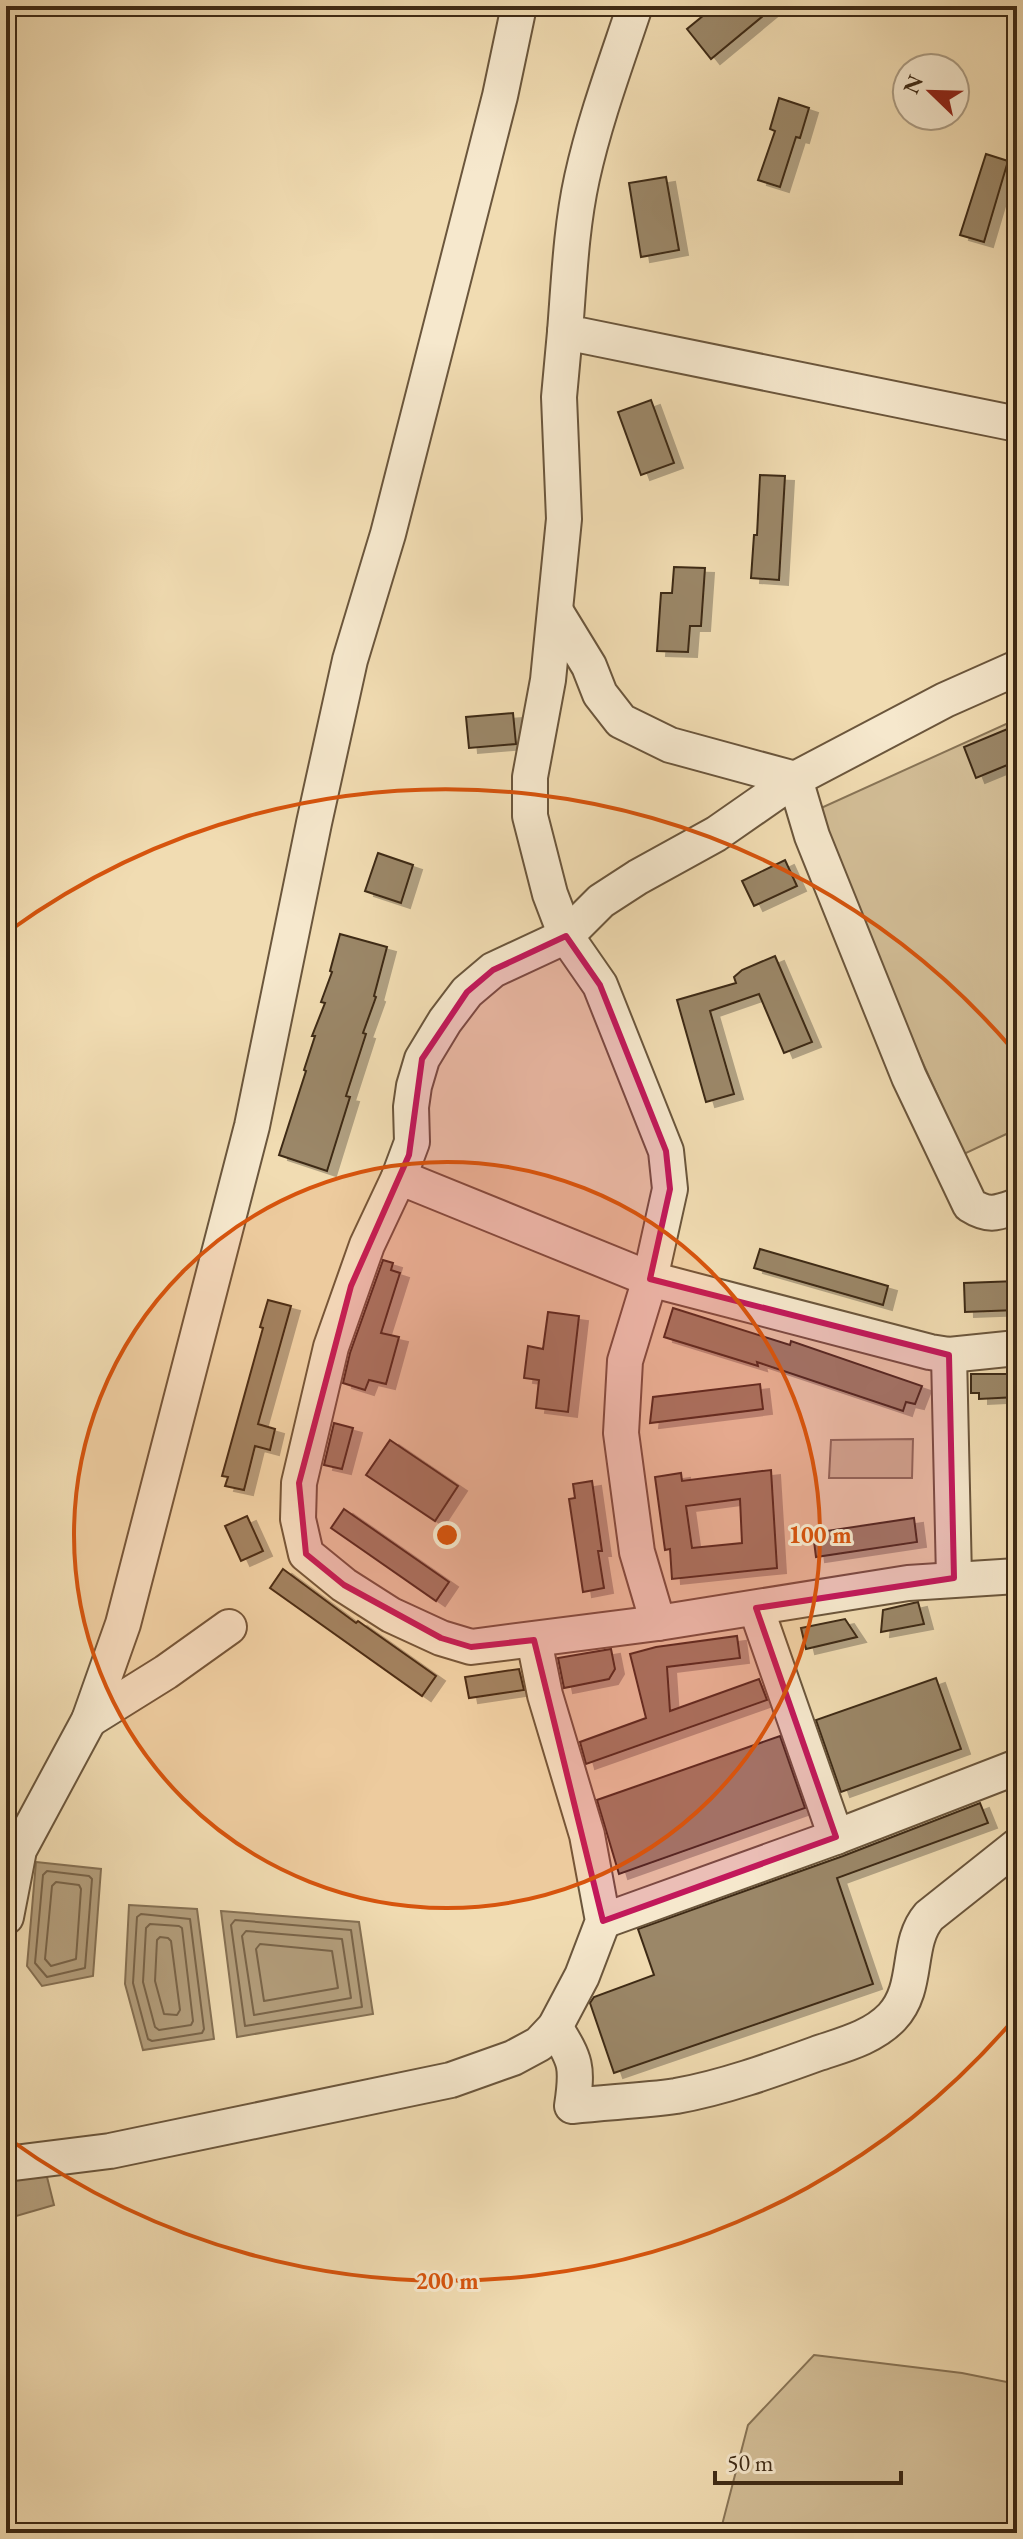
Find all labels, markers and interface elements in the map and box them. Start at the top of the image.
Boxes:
north arrow [891,52,971,132]
text: N [896,70,930,98]
text: 100 m [788,1519,852,1550]
centre of rings [433,1521,461,1549]
text: 200 m [415,2265,479,2296]
scale bar [715,2435,901,2485]
text: 50 m [727,2447,774,2478]

